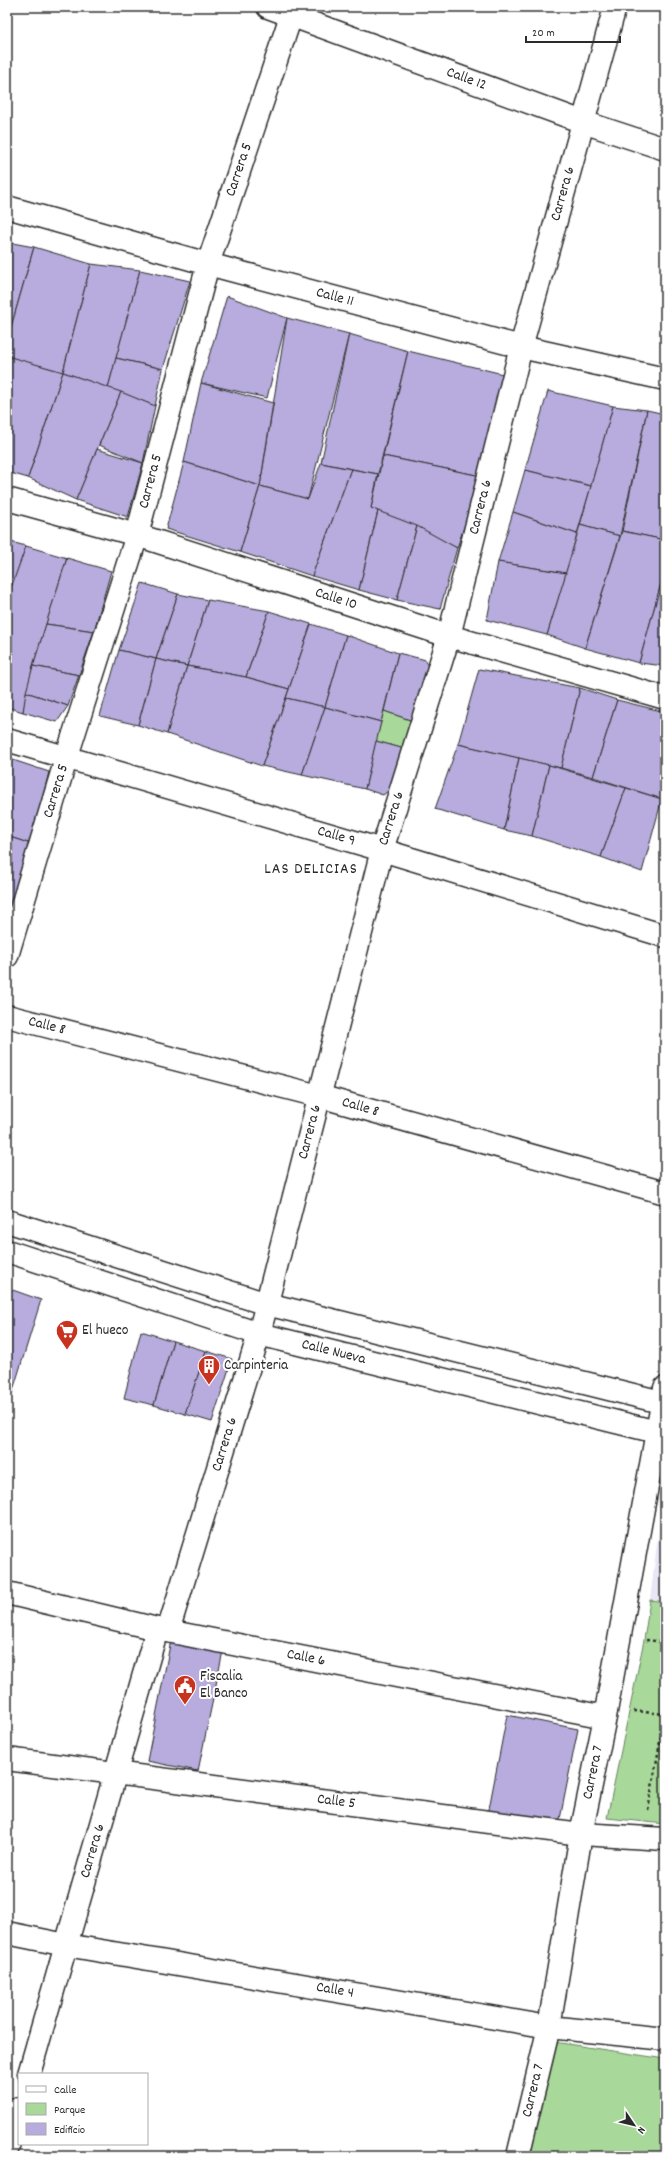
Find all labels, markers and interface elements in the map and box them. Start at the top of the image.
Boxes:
scale bar [526,18,620,44]
text: 20 m [532,25,555,42]
street label: Calle 12 [443,62,489,97]
street label: Carrera 5 [220,140,259,200]
street label: Carrera 6 [545,164,581,224]
street label: Calle 11 [313,282,356,313]
street label: Carrera 5 [133,452,169,511]
street label: Carrera 6 [464,478,498,537]
street label: Calle 10 [312,582,360,617]
street label: Carrera 5 [38,762,75,821]
street label: Carrera 6 [373,789,411,848]
street label: Calle 9 [315,821,358,853]
district label: LAS DELICIAS [264,858,358,881]
street label: Calle 8 [26,1011,68,1042]
street label: Calle 8 [339,1092,381,1123]
street label: Carrera 6 [293,1102,328,1162]
supermarket icon: El hueco [54,1318,80,1351]
place label: El hueco [82,1320,129,1342]
street label: Calle Nueva [299,1334,369,1371]
building icon: Carpinteria [196,1353,222,1386]
place label: Carpinteria [224,1355,289,1377]
street label: Carrera 6 [206,1415,244,1474]
street label: Calle 6 [285,1644,327,1673]
place label: Fiscalia El Banco [200,1666,248,1705]
public building icon: Fiscalia El Banco [172,1673,198,1706]
street label: Carrera 7 [577,1744,610,1801]
street label: Calle 5 [316,1789,357,1815]
street label: Carrera 6 [75,1821,111,1881]
street label: Calle 4 [314,1977,355,2005]
street label: Carrera 7 [517,2062,551,2120]
legend [18,2073,148,2145]
text: Calle [54,2082,77,2099]
text: Parque [54,2102,85,2119]
north arrow [614,2105,654,2145]
text: Edificio [54,2122,85,2139]
text: N [632,2123,649,2137]

